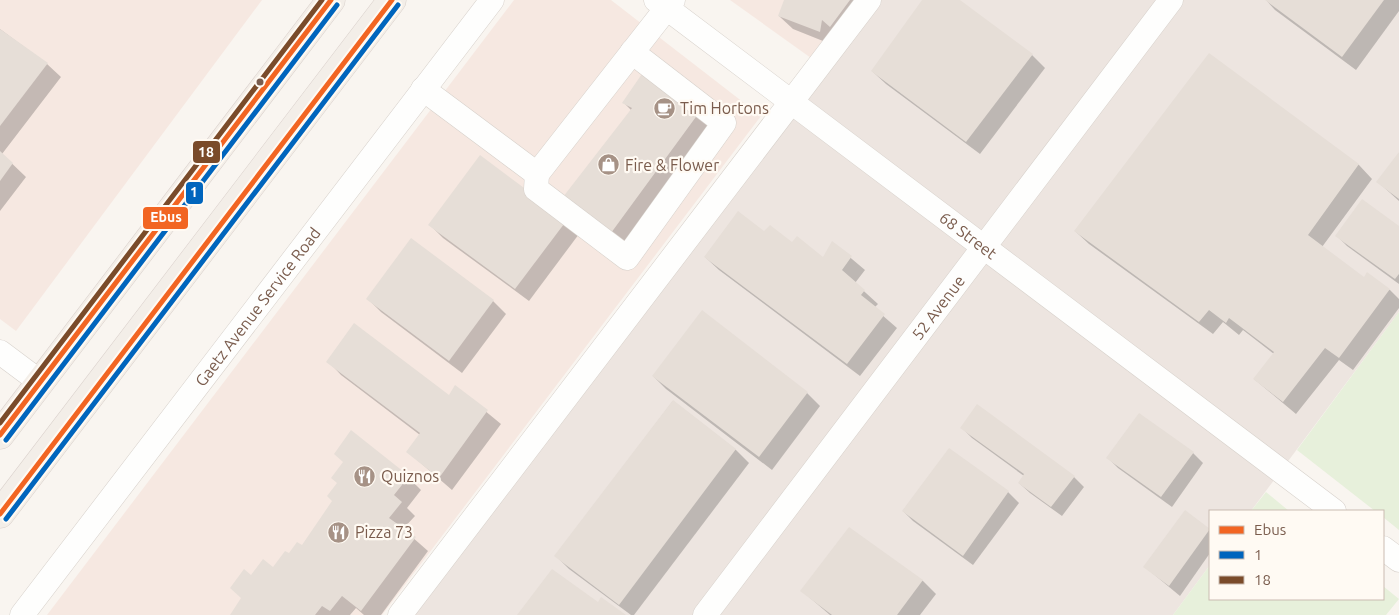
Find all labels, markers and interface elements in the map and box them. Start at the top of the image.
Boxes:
unlabelled marker [255,77,265,87]
cafe icon: Tim Hortons [652,96,676,120]
place label: Tim Hortons [680,99,769,117]
line badge: 18 [192,140,221,164]
text: 18 [198,144,214,160]
shop icon: Fire & Flower [597,153,621,177]
place label: Fire & Flower [625,156,719,174]
line badge: 1 [185,181,204,205]
text: 1 [190,184,198,200]
line badge: Ebus [142,206,189,230]
street label: 68 Street [936,208,1001,263]
text: Ebus [150,209,182,225]
street label: Gaetz Avenue Service Road [191,224,324,390]
street label: 52 Avenue [908,272,968,343]
restaurant icon: Quiznos [353,464,377,488]
place label: Quiznos [381,467,439,485]
legend [1209,510,1384,600]
restaurant icon: Pizza 73 [327,520,351,544]
text: Ebus [1254,521,1286,538]
place label: Pizza 73 [355,523,413,541]
text: 1 [1254,546,1262,563]
text: 18 [1254,571,1271,588]

